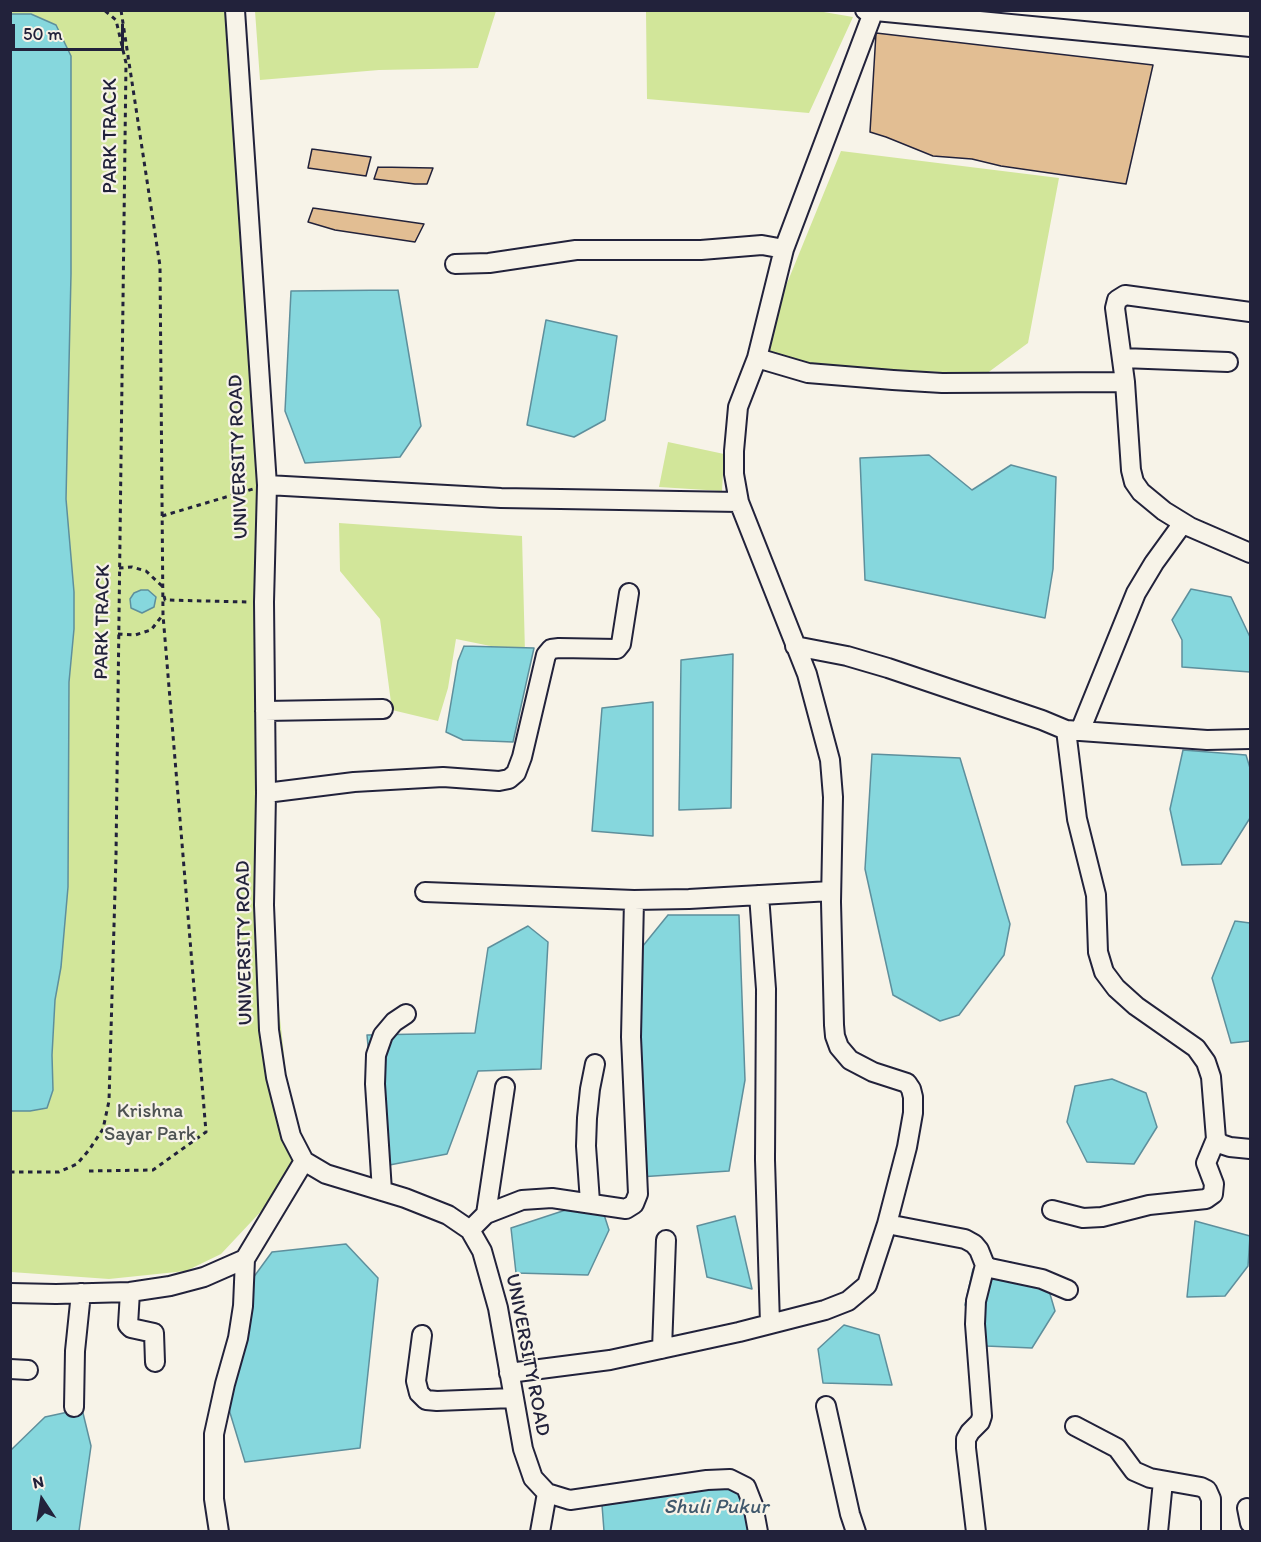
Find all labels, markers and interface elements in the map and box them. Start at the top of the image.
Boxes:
scale bar [15,12,128,50]
text: 50 m [23,23,63,45]
street label: PARK TRACK [99,78,123,194]
street label: UNIVERSITY ROAD [224,374,254,540]
street label: PARK TRACK [90,564,116,680]
street label: UNIVERSITY ROAD [232,860,258,1026]
park label: Krishna Sayar Park [104,1100,196,1147]
street label: UNIVERSITY ROAD [499,1272,555,1438]
north arrow [12,1470,72,1530]
text: N [31,1471,45,1492]
water label: Shuli Pukur [664,1495,768,1521]

